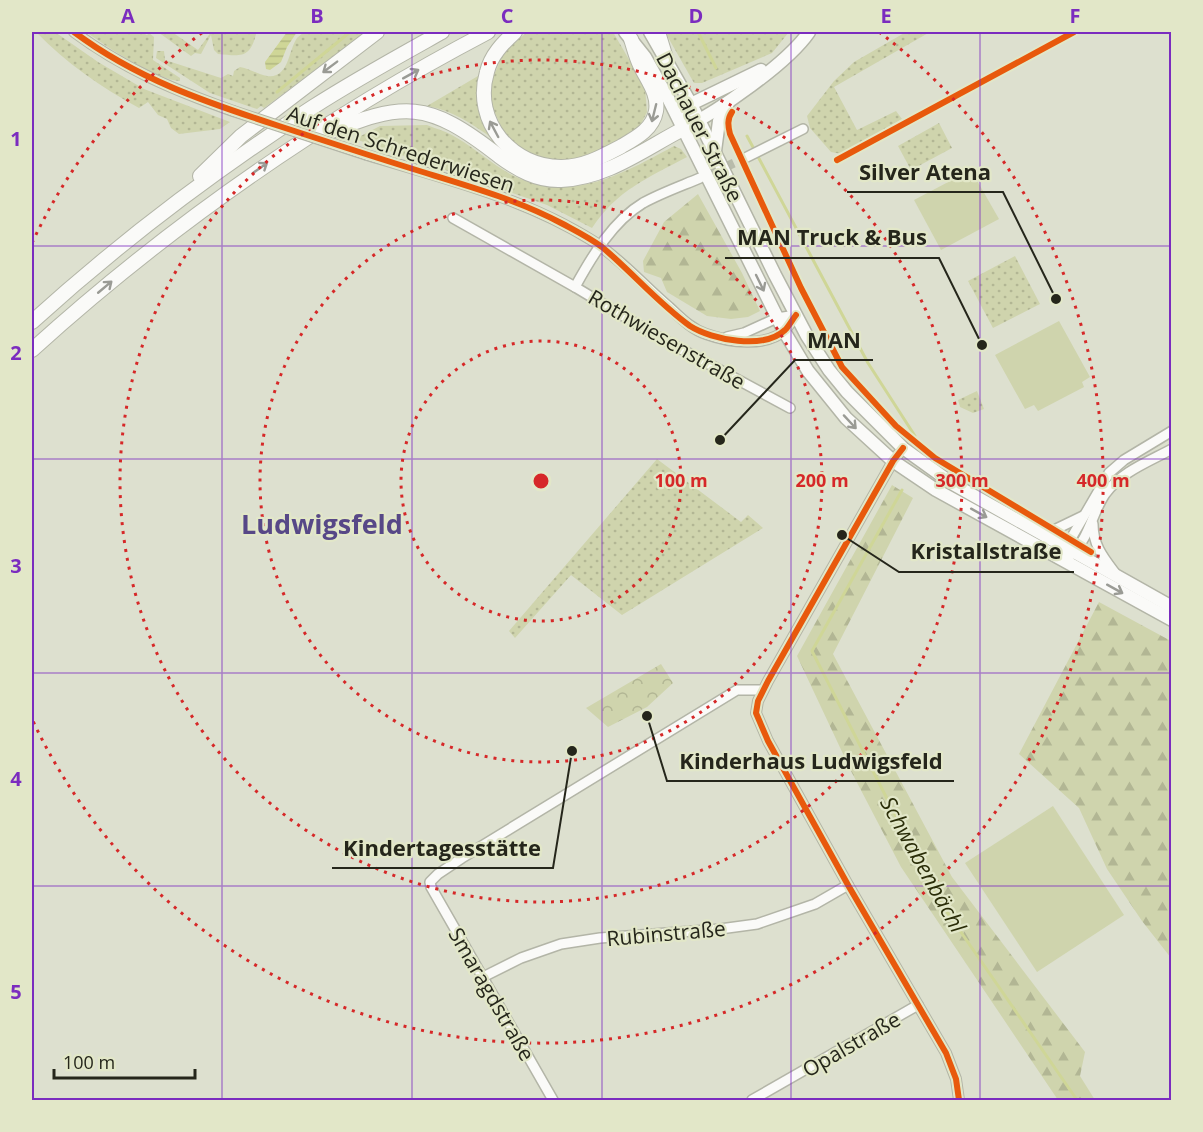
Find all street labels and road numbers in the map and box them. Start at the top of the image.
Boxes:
street label: Dachauer Straße [650,47,750,207]
street label: Auf den Schrederwiesen [284,99,518,199]
street label: Rothwiesenstraße [584,283,750,395]
street label: Rubinstraße [605,914,727,952]
street label: Smaragdstraße [442,922,542,1066]
street label: Opalstraße [797,1005,905,1083]

